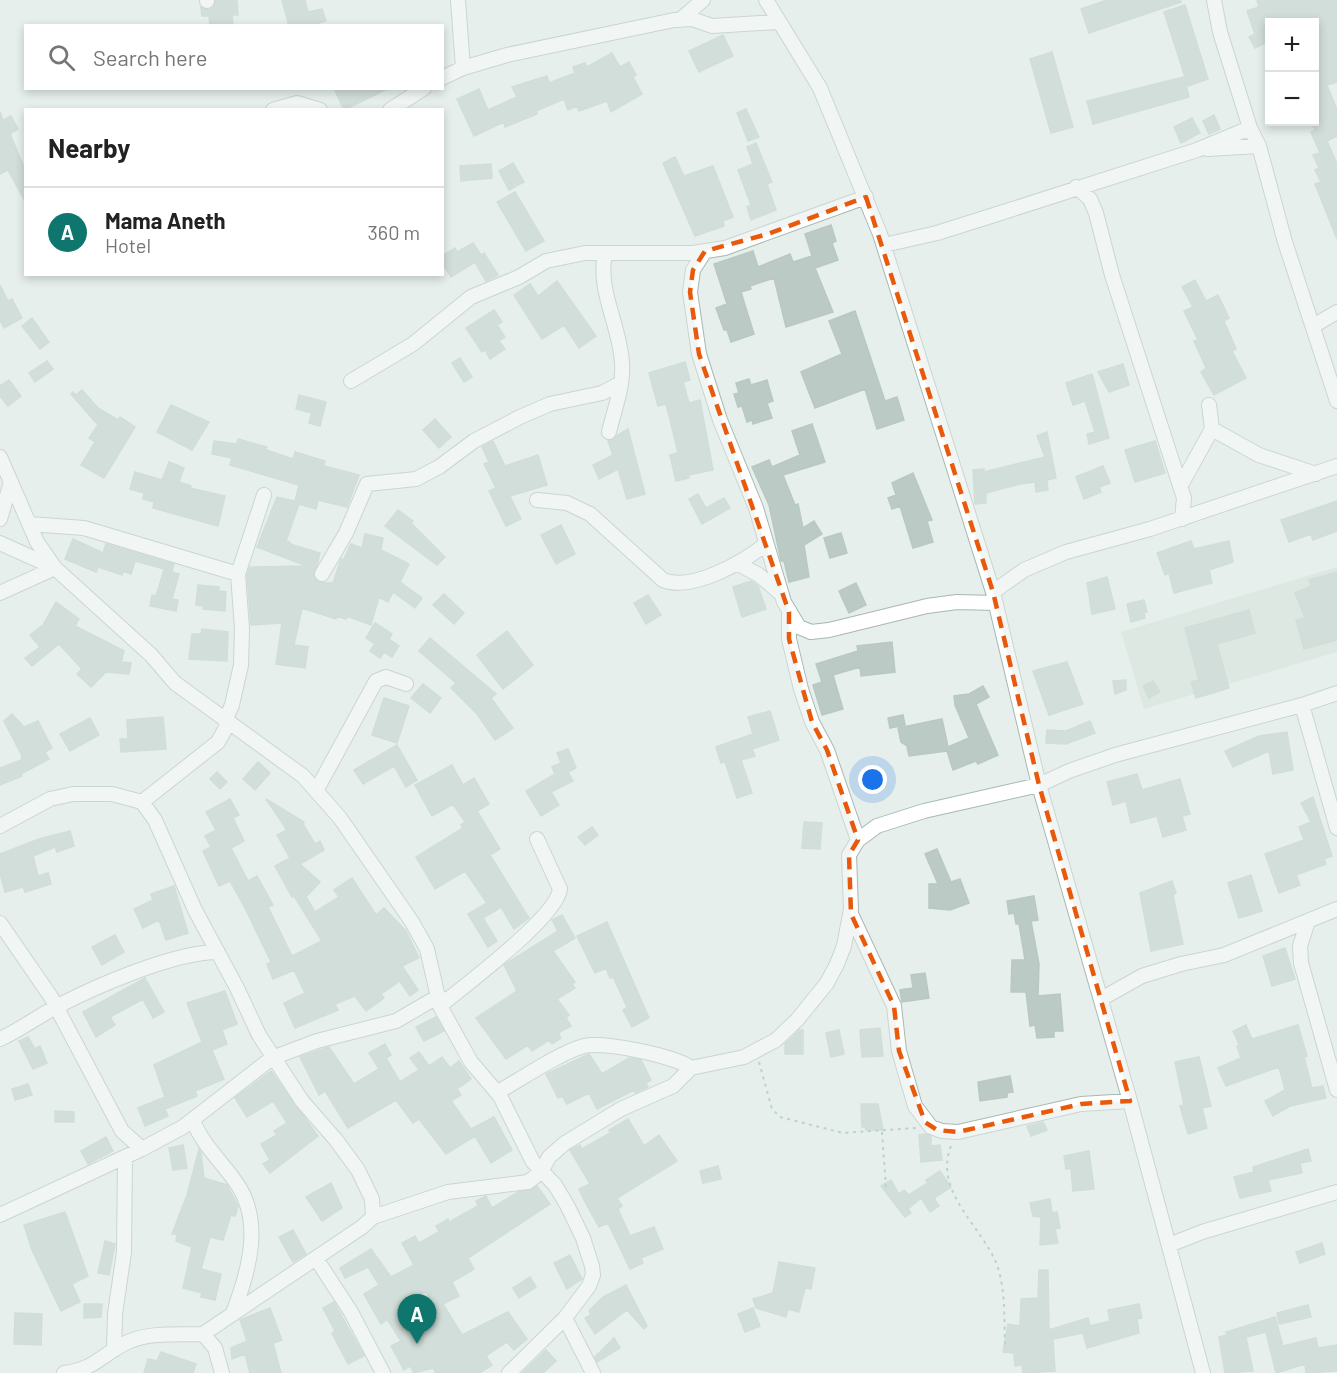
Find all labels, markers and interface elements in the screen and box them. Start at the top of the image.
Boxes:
map controls [1265,18,1319,126]
button: + [1265,18,1319,72]
search box [24,24,444,90]
icon: search [45,41,78,74]
text: Search here [93,44,207,70]
button: − [1265,72,1319,126]
text: Nearby [48,132,130,163]
text: Mama Aneth [105,207,226,233]
text: A [61,220,74,244]
text: 360 m [368,220,420,244]
text: Hotel [105,233,151,257]
your location [858,765,887,794]
pin: A [398,1294,436,1344]

